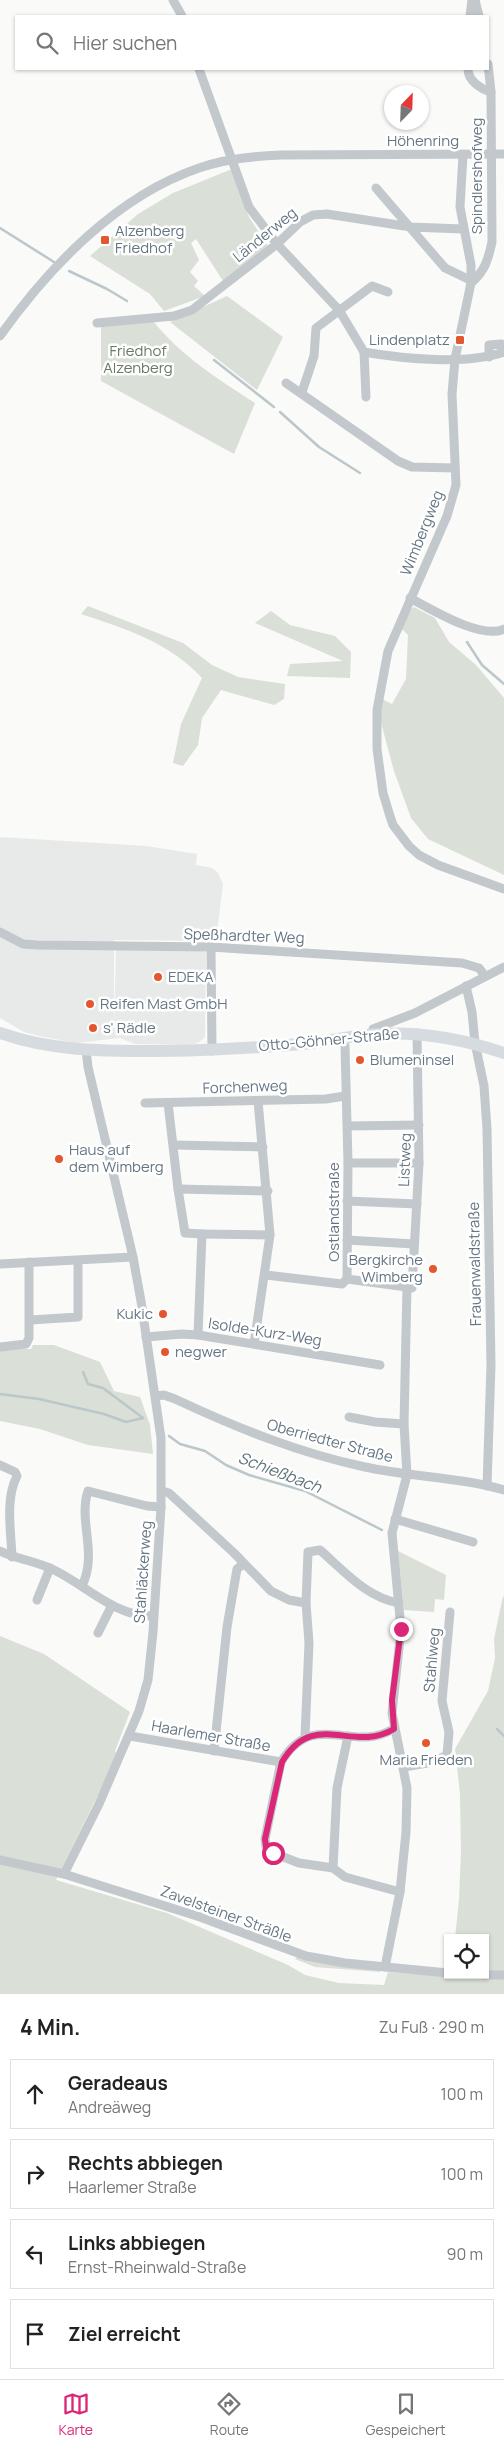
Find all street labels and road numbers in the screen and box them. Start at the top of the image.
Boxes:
street label: Spindlershofweg [466,118,487,234]
street label: Höhenring [387,130,459,151]
street label: Länderweg [228,202,301,267]
street label: Wimbergweg [395,487,448,579]
street label: Speßhardter Weg [183,923,305,948]
street label: Otto-Göhner-Straße [258,1023,400,1056]
street label: Forchenweg [202,1075,288,1098]
street label: Listweg [393,1133,416,1187]
street label: Ostlandstraße [323,1162,344,1262]
street label: Frauenwaldstraße [463,1202,486,1326]
street label: Isolde-Kurz-Weg [207,1312,323,1351]
street label: Oberriedter Straße [265,1414,396,1468]
street label: Stahläckerweg [128,1520,157,1624]
street label: Stahlweg [418,1627,445,1693]
street label: Haarlemer Straße [150,1715,273,1756]
street label: Zavelsteiner Sträßle [157,1880,295,1947]

